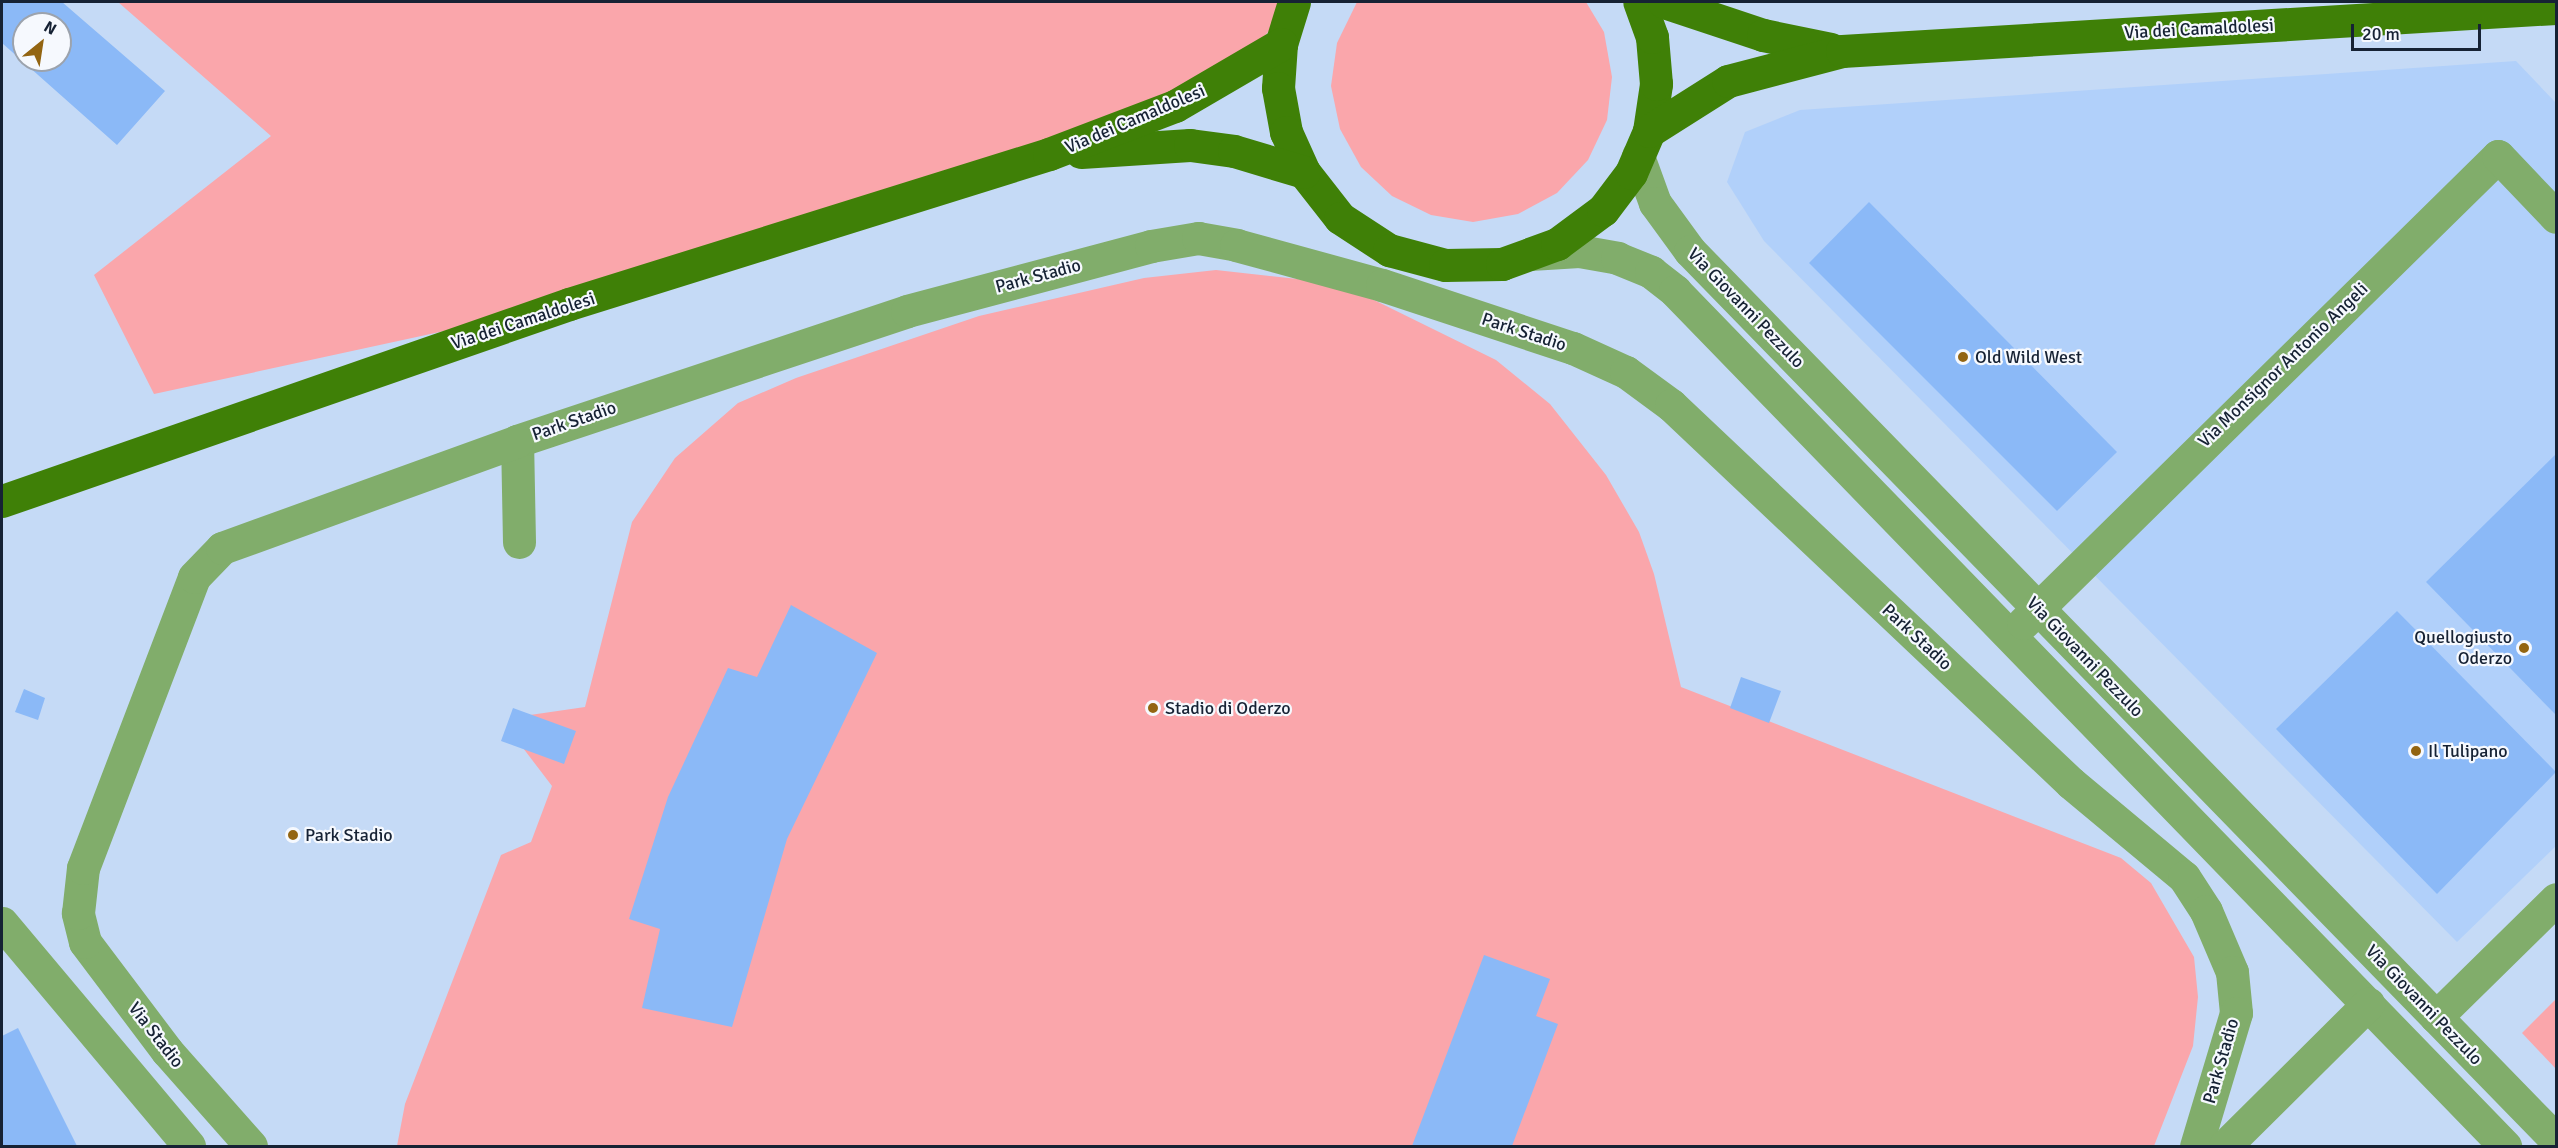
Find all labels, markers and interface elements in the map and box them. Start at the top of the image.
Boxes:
north arrow [12,12,72,72]
scale bar [2354,12,2484,50]
street label: Via dei Camaldolesi [2124,14,2274,44]
text: N [40,17,60,40]
text: 20 m [2362,23,2400,45]
street label: Via dei Camaldolesi [1062,80,1208,158]
street label: Via Giovanni Pezzulo [1683,243,1809,373]
street label: Park Stadio [993,254,1083,298]
street label: Via Monsignor Antonio Angeli [2194,278,2372,452]
street label: Via dei Camaldolesi [448,288,598,354]
street label: Park Stadio [1479,308,1569,356]
place label: Old Wild West [1975,346,2082,368]
marker: Old Wild West [1956,350,1970,364]
street label: Park Stadio [529,397,619,445]
street label: Via Giovanni Pezzulo [2022,592,2148,722]
street label: Park Stadio [1878,599,1956,675]
place label: Quellogiusto Oderzo [2414,627,2512,670]
marker: Quellogiusto Oderzo [2517,641,2531,655]
place label: Stadio di Oderzo [1165,697,1291,719]
marker: Stadio di Oderzo [1146,701,1160,715]
place label: Il Tulipano [2428,740,2508,762]
marker: Il Tulipano [2409,744,2423,758]
place label: Park Stadio [305,824,393,846]
marker: Park Stadio [286,828,300,842]
street label: Via Giovanni Pezzulo [2361,940,2487,1070]
street label: Via Stadio [124,998,188,1072]
street label: Park Stadio [2199,1016,2243,1106]

